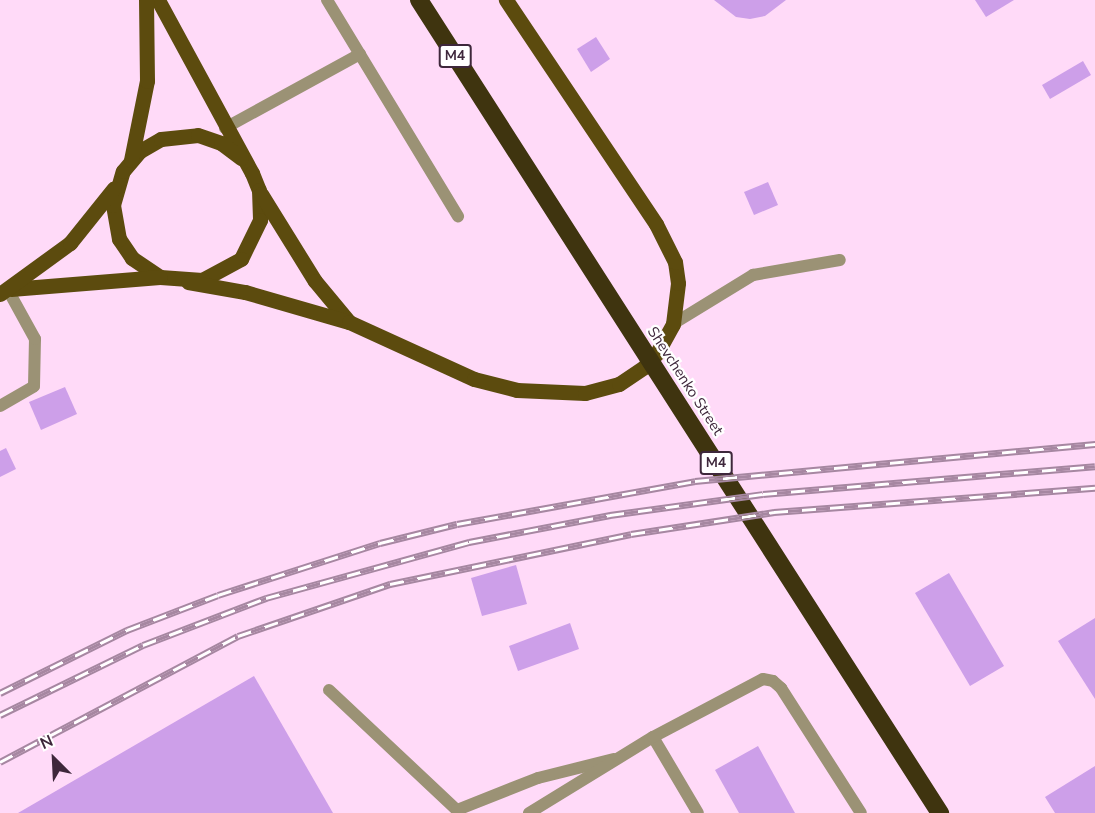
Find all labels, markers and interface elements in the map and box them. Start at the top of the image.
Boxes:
road number: M4 [438,45,472,67]
street label: Shevchenko Street [643,323,727,439]
road number: M4 [700,452,732,474]
north arrow [24,729,84,789]
text: N [37,730,57,755]

